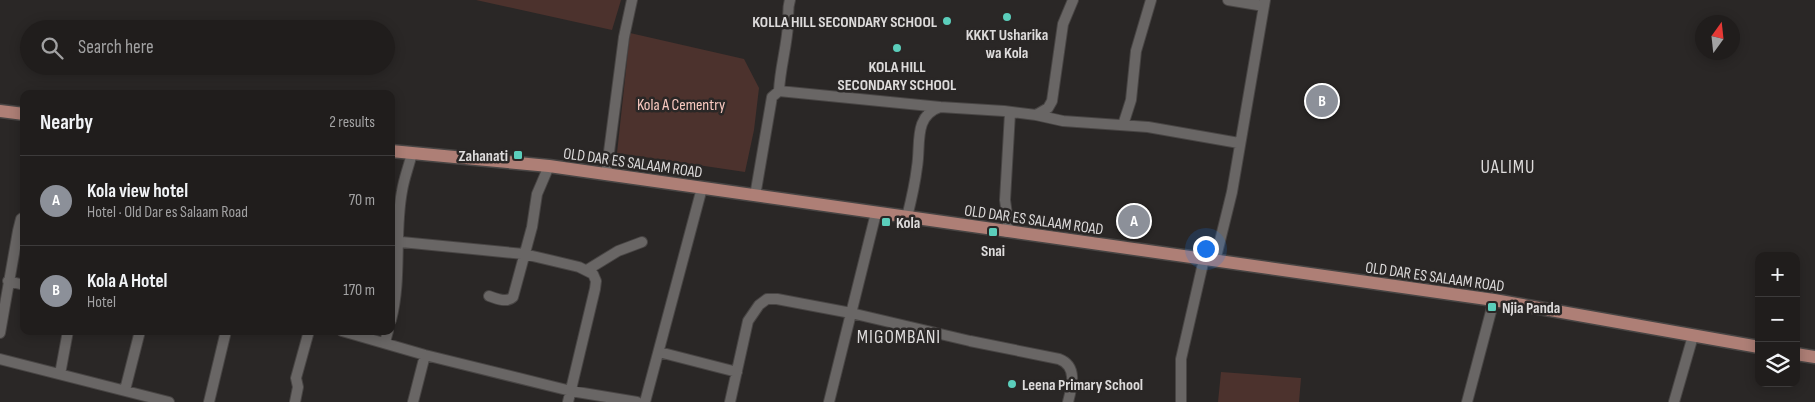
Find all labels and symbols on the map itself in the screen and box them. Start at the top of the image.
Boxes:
marker: KKKT Usharika wa Kola [1001,11,1013,23]
place label: KOLLA HILL SECONDARY SCHOOL [752,13,938,32]
marker: KOLLA HILL SECONDARY SCHOOL [941,15,953,27]
north arrow [1695,15,1740,60]
place label: KKKT Usharika wa Kola [966,26,1048,63]
marker: KOLA HILL SECONDARY SCHOOL [891,42,903,54]
place label: KOLA HILL SECONDARY SCHOOL [838,58,957,95]
pin: B [1306,82,1338,120]
park label: Kola A Cementry [637,96,725,115]
street label: OLD DAR ES SALAAM ROAD [562,144,704,183]
place label: Zahanati [459,147,508,166]
marker: Zahanati [512,149,524,161]
district label: UALIMU [1481,156,1535,179]
street label: OLD DAR ES SALAAM ROAD [963,201,1105,240]
pin: A [1118,202,1150,240]
place label: Kola [896,214,920,233]
marker: Kola [880,216,892,228]
marker: Snai [987,226,999,238]
your location [1193,236,1219,262]
place label: Snai [981,242,1005,261]
street label: OLD DAR ES SALAAM ROAD [1364,258,1506,297]
place label: Njia Panda [1502,299,1560,318]
marker: Njia Panda [1486,301,1498,313]
district label: MIGOMBANI [857,326,941,349]
place label: Leena Primary School [1022,376,1143,395]
marker: Leena Primary School [1006,378,1018,390]

